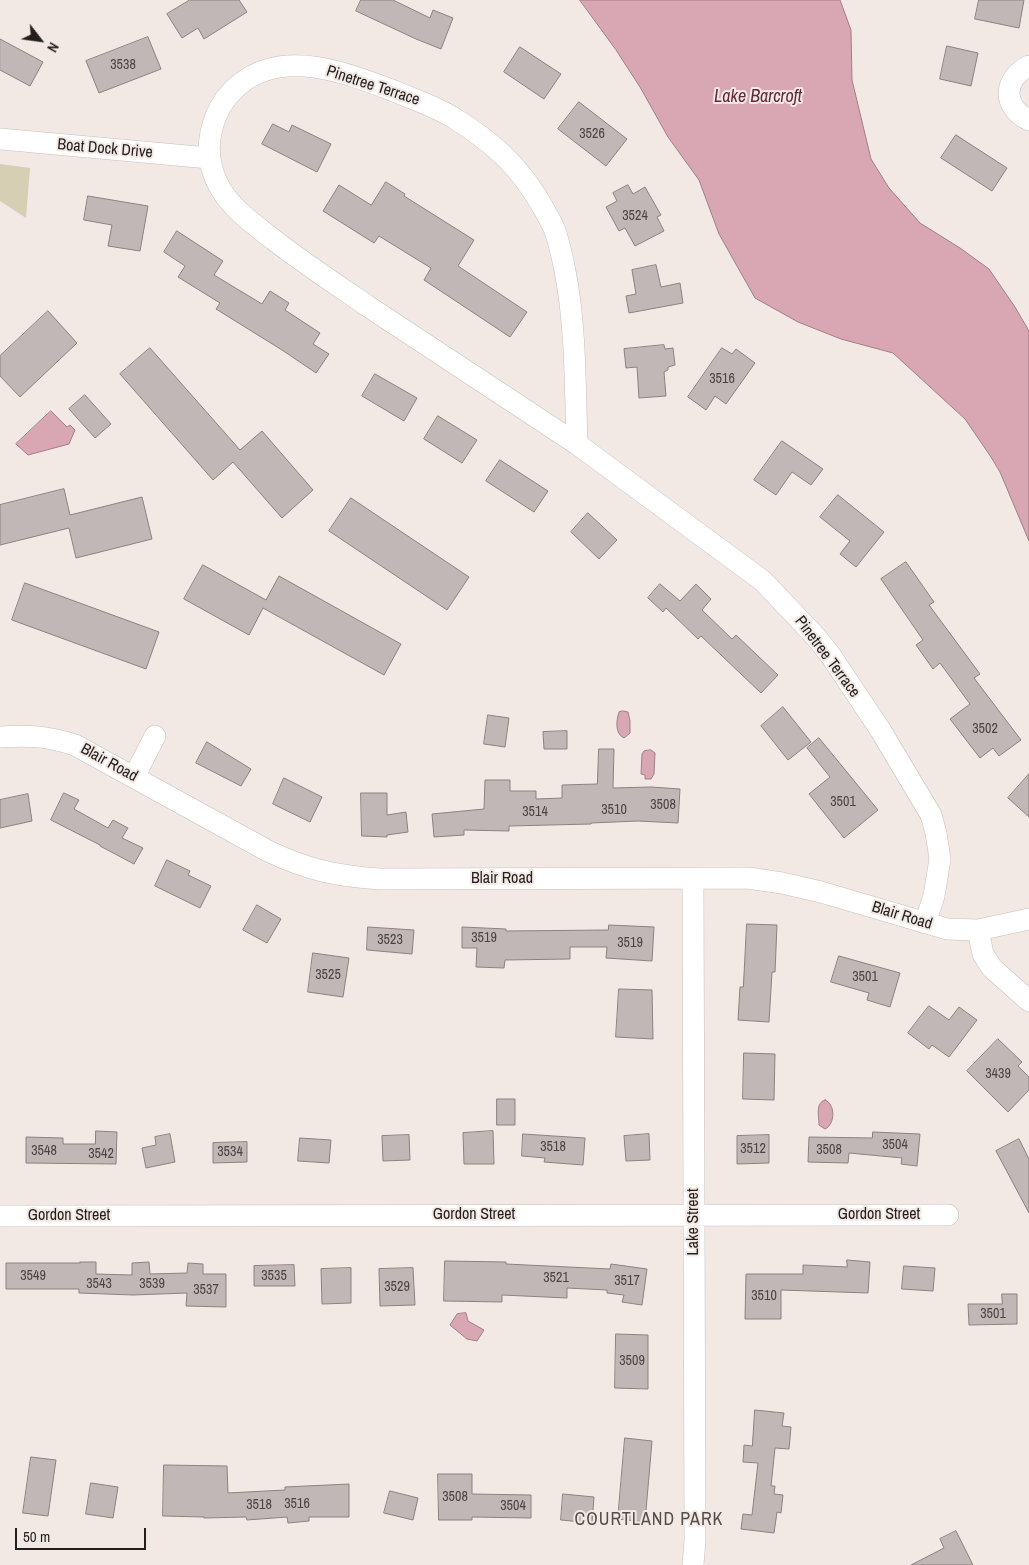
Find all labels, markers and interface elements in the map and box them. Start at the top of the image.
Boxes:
north arrow [15,15,65,65]
text: N [43,39,63,56]
house number: 3538 [110,57,136,73]
street label: Pinetree Terrace [324,62,422,110]
water label: Lake Barcroft [714,86,802,108]
house number: 3526 [579,126,605,142]
street label: Boat Dock Drive [57,135,153,163]
house number: 3524 [622,208,648,224]
house number: 3516 [709,371,735,387]
street label: Pinetree Terrace [790,612,864,702]
house number: 3502 [972,721,998,737]
street label: Blair Road [77,740,141,786]
house number: 3501 [830,794,856,810]
house number: 3508 [650,797,676,813]
house number: 3510 [601,802,627,818]
house number: 3514 [522,804,548,820]
street label: Blair Road [471,869,533,889]
street label: Blair Road [870,898,934,934]
house number: 3519 [471,930,497,946]
house number: 3523 [377,932,403,948]
house number: 3519 [617,935,643,951]
house number: 3525 [315,967,341,983]
house number: 3501 [852,969,878,985]
house number: 3439 [985,1066,1011,1082]
house number: 3504 [882,1137,908,1153]
house number: 3518 [540,1139,566,1155]
house number: 3512 [740,1141,766,1157]
house number: 3508 [816,1142,842,1158]
house number: 3548 [31,1143,57,1159]
house number: 3534 [217,1144,243,1160]
house number: 3542 [88,1146,114,1162]
street label: Lake Street [684,1188,704,1256]
street label: Gordon Street [433,1205,515,1225]
street label: Gordon Street [838,1205,920,1225]
street label: Gordon Street [28,1206,110,1226]
house number: 3549 [20,1268,46,1284]
house number: 3535 [261,1268,287,1284]
house number: 3521 [543,1270,569,1286]
house number: 3517 [614,1273,640,1289]
house number: 3543 [86,1276,112,1292]
house number: 3539 [139,1276,165,1292]
house number: 3529 [384,1279,410,1295]
house number: 3537 [193,1282,219,1298]
house number: 3510 [751,1288,777,1304]
house number: 3501 [980,1306,1006,1322]
house number: 3509 [619,1353,645,1369]
house number: 3508 [442,1489,468,1505]
house number: 3516 [284,1496,310,1512]
house number: 3518 [246,1497,272,1513]
house number: 3504 [500,1498,526,1514]
district label: COURTLAND PARK [573,1509,725,1531]
scale bar [18,1518,149,1550]
text: 50 m [23,1526,50,1547]

